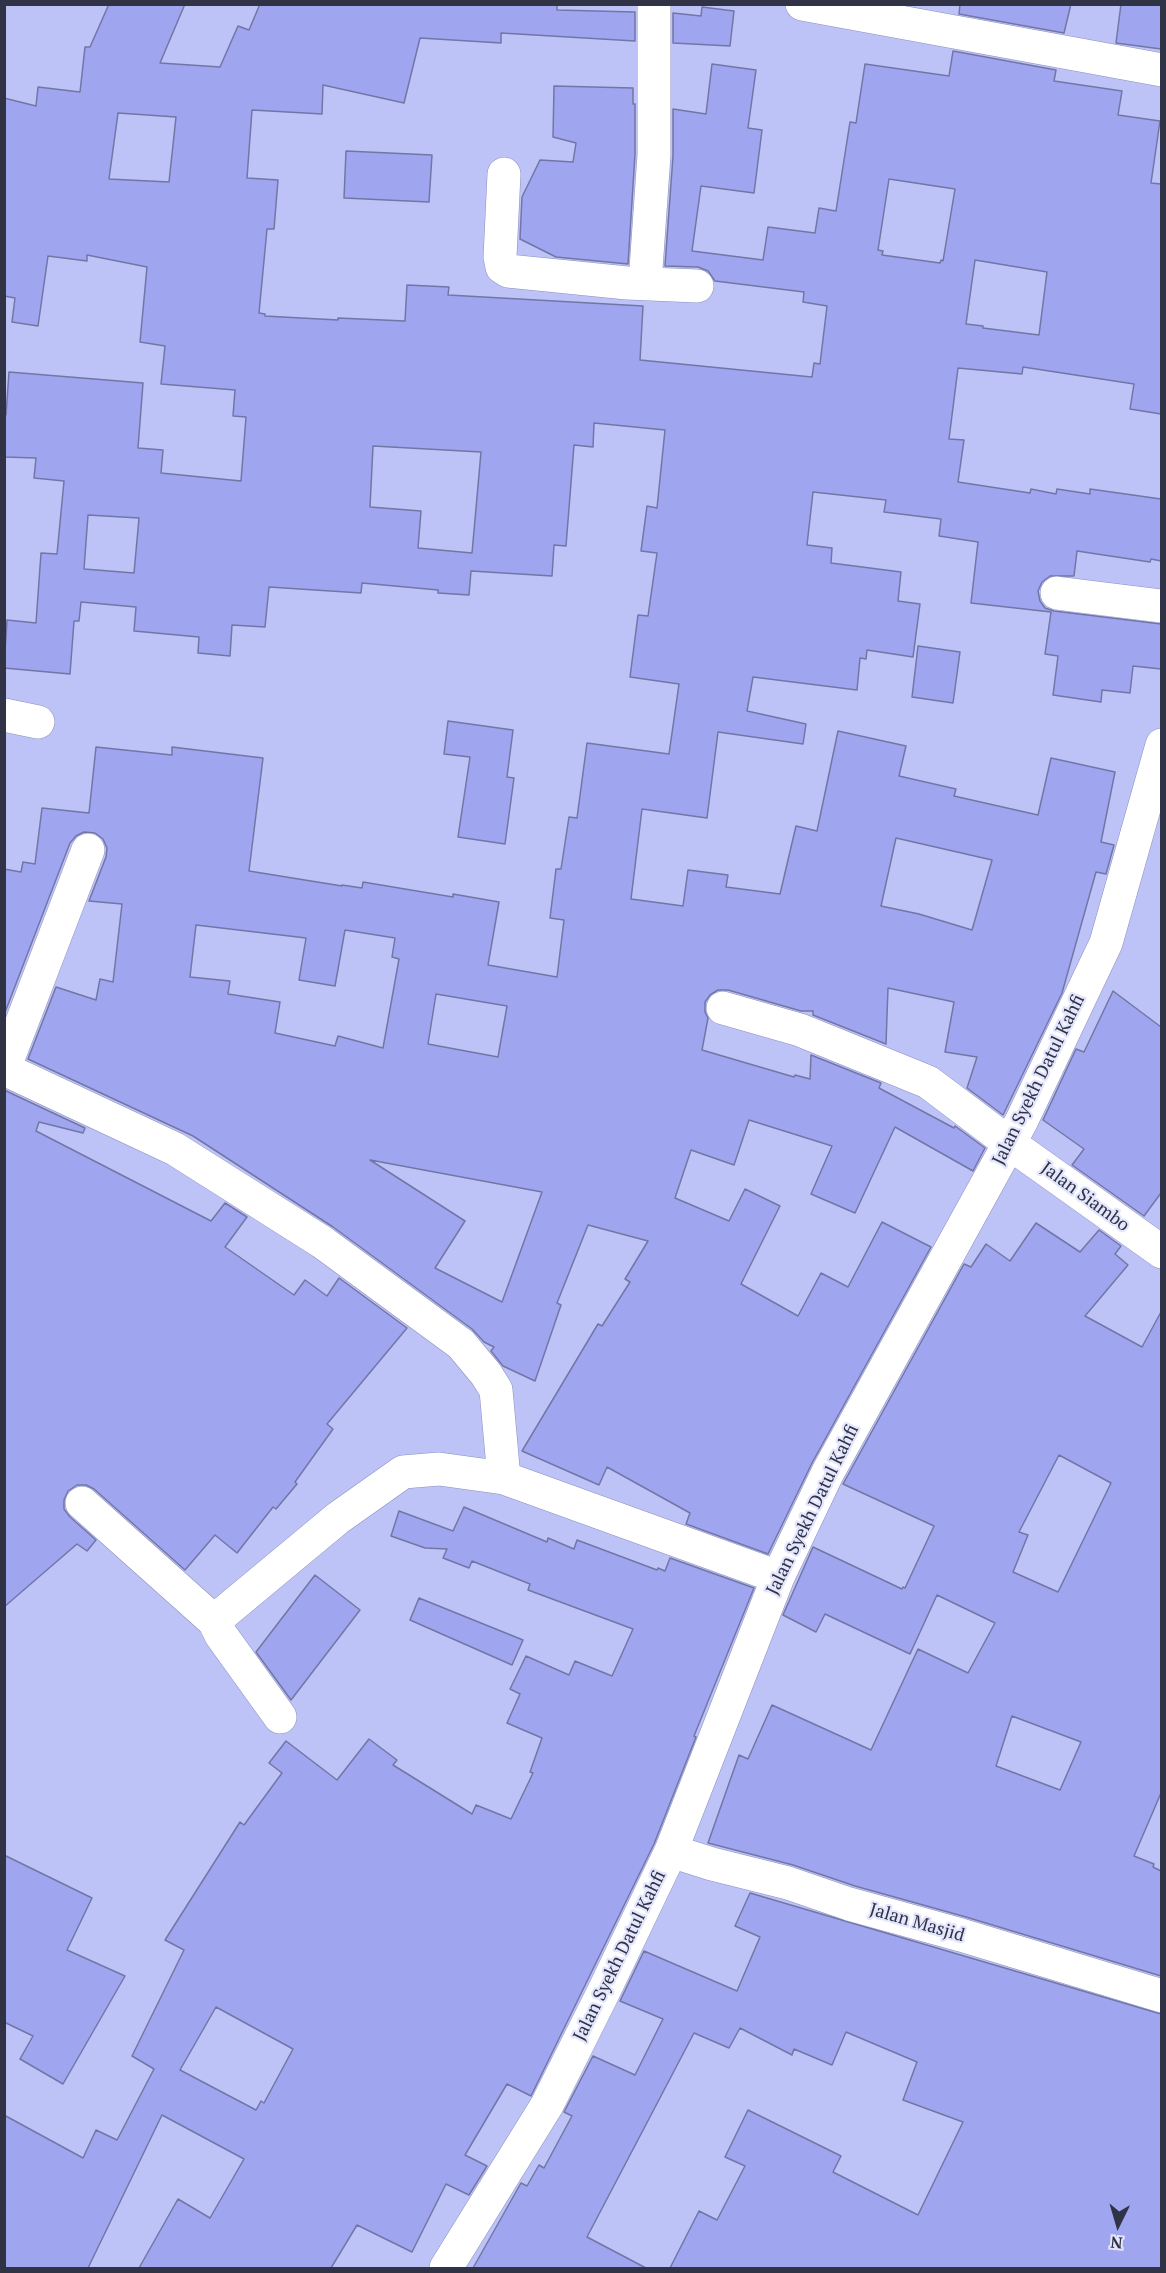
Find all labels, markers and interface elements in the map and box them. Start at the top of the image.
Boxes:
street label: Jalan Syekh Datul Kahfi [988,991,1090,1169]
street label: Jalan Siambo [1036,1158,1134,1236]
street label: Jalan Syekh Datul Kahfi [762,1421,864,1599]
street label: Jalan Syekh Datul Kahfi [569,1867,671,2045]
street label: Jalan Masjid [867,1899,967,1947]
north arrow [1088,2195,1148,2255]
text: N [1109,2231,1123,2254]

